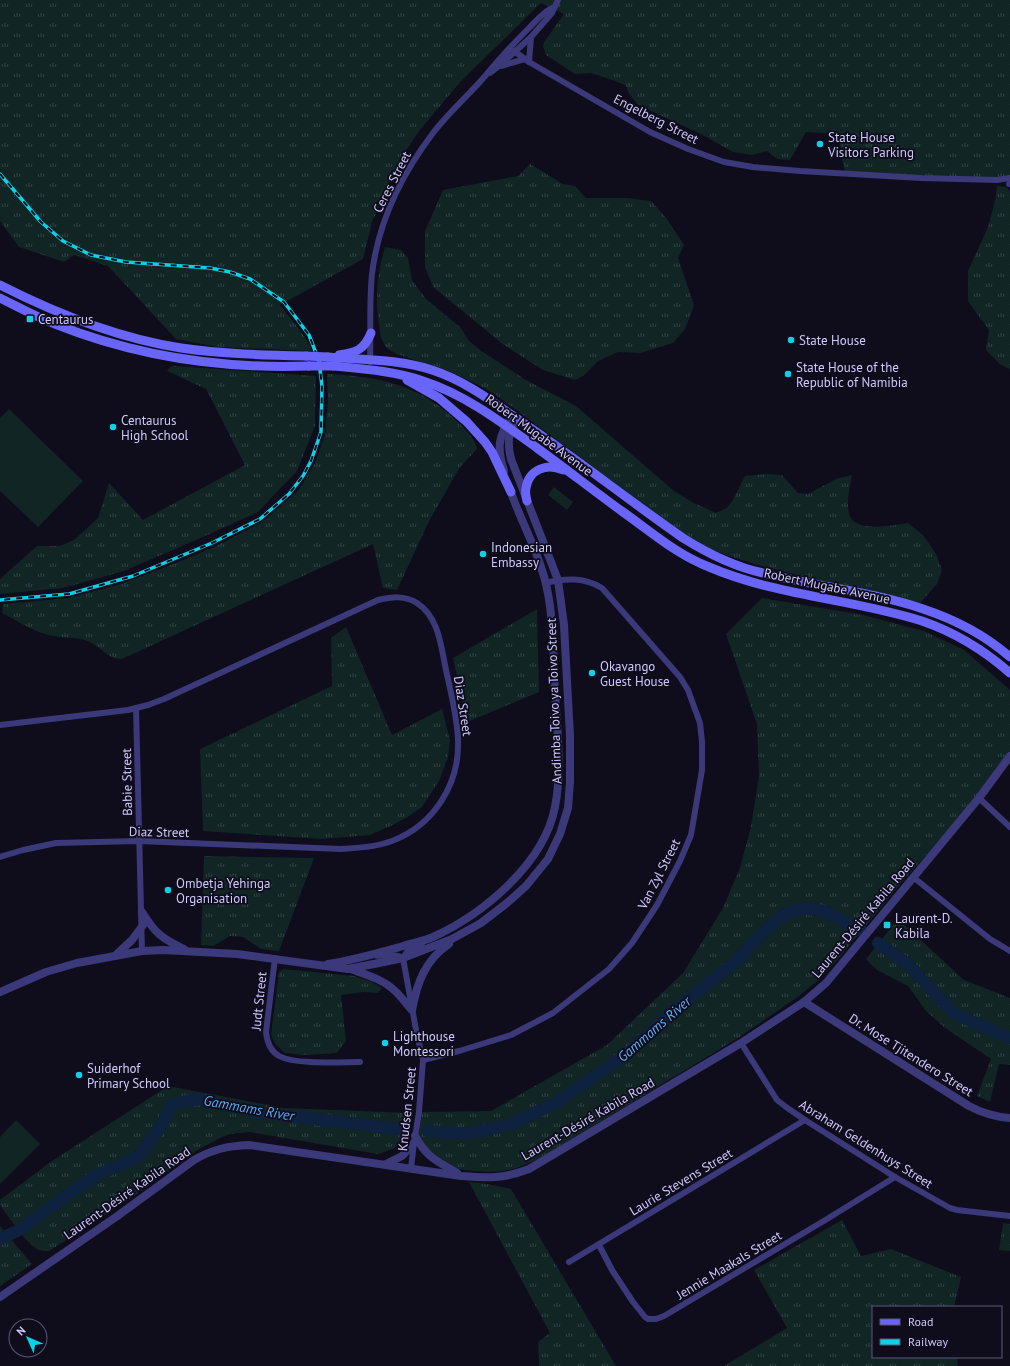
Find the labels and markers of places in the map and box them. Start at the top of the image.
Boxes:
place label: State House Visitors Parking [827,129,914,161]
marker: State House Visitors Parking [815,139,825,149]
place label: Centaurus [38,311,93,328]
marker: Centaurus [25,314,35,324]
place label: State House [799,332,866,349]
marker: State House [786,335,796,345]
place label: State House of the Republic of Namibia [796,359,908,391]
marker: State House of the Republic of Namibia [783,369,793,379]
place label: Centaurus High School [121,412,189,444]
marker: Centaurus High School [108,422,118,432]
place label: Indonesian Embassy [491,539,552,571]
marker: Indonesian Embassy [478,549,488,559]
place label: Okavango Guest House [600,658,670,690]
marker: Okavango Guest House [587,668,597,678]
place label: Ombetja Yehinga Organisation [176,875,270,907]
marker: Ombetja Yehinga Organisation [163,885,173,895]
place label: Laurent-D. Kabila [895,910,953,942]
marker: Laurent-D. Kabila [882,920,892,930]
place label: Lighthouse Montessori [393,1028,455,1060]
marker: Lighthouse Montessori [380,1038,390,1048]
place label: Suiderhof Primary School [87,1060,170,1092]
marker: Suiderhof Primary School [74,1070,84,1080]

